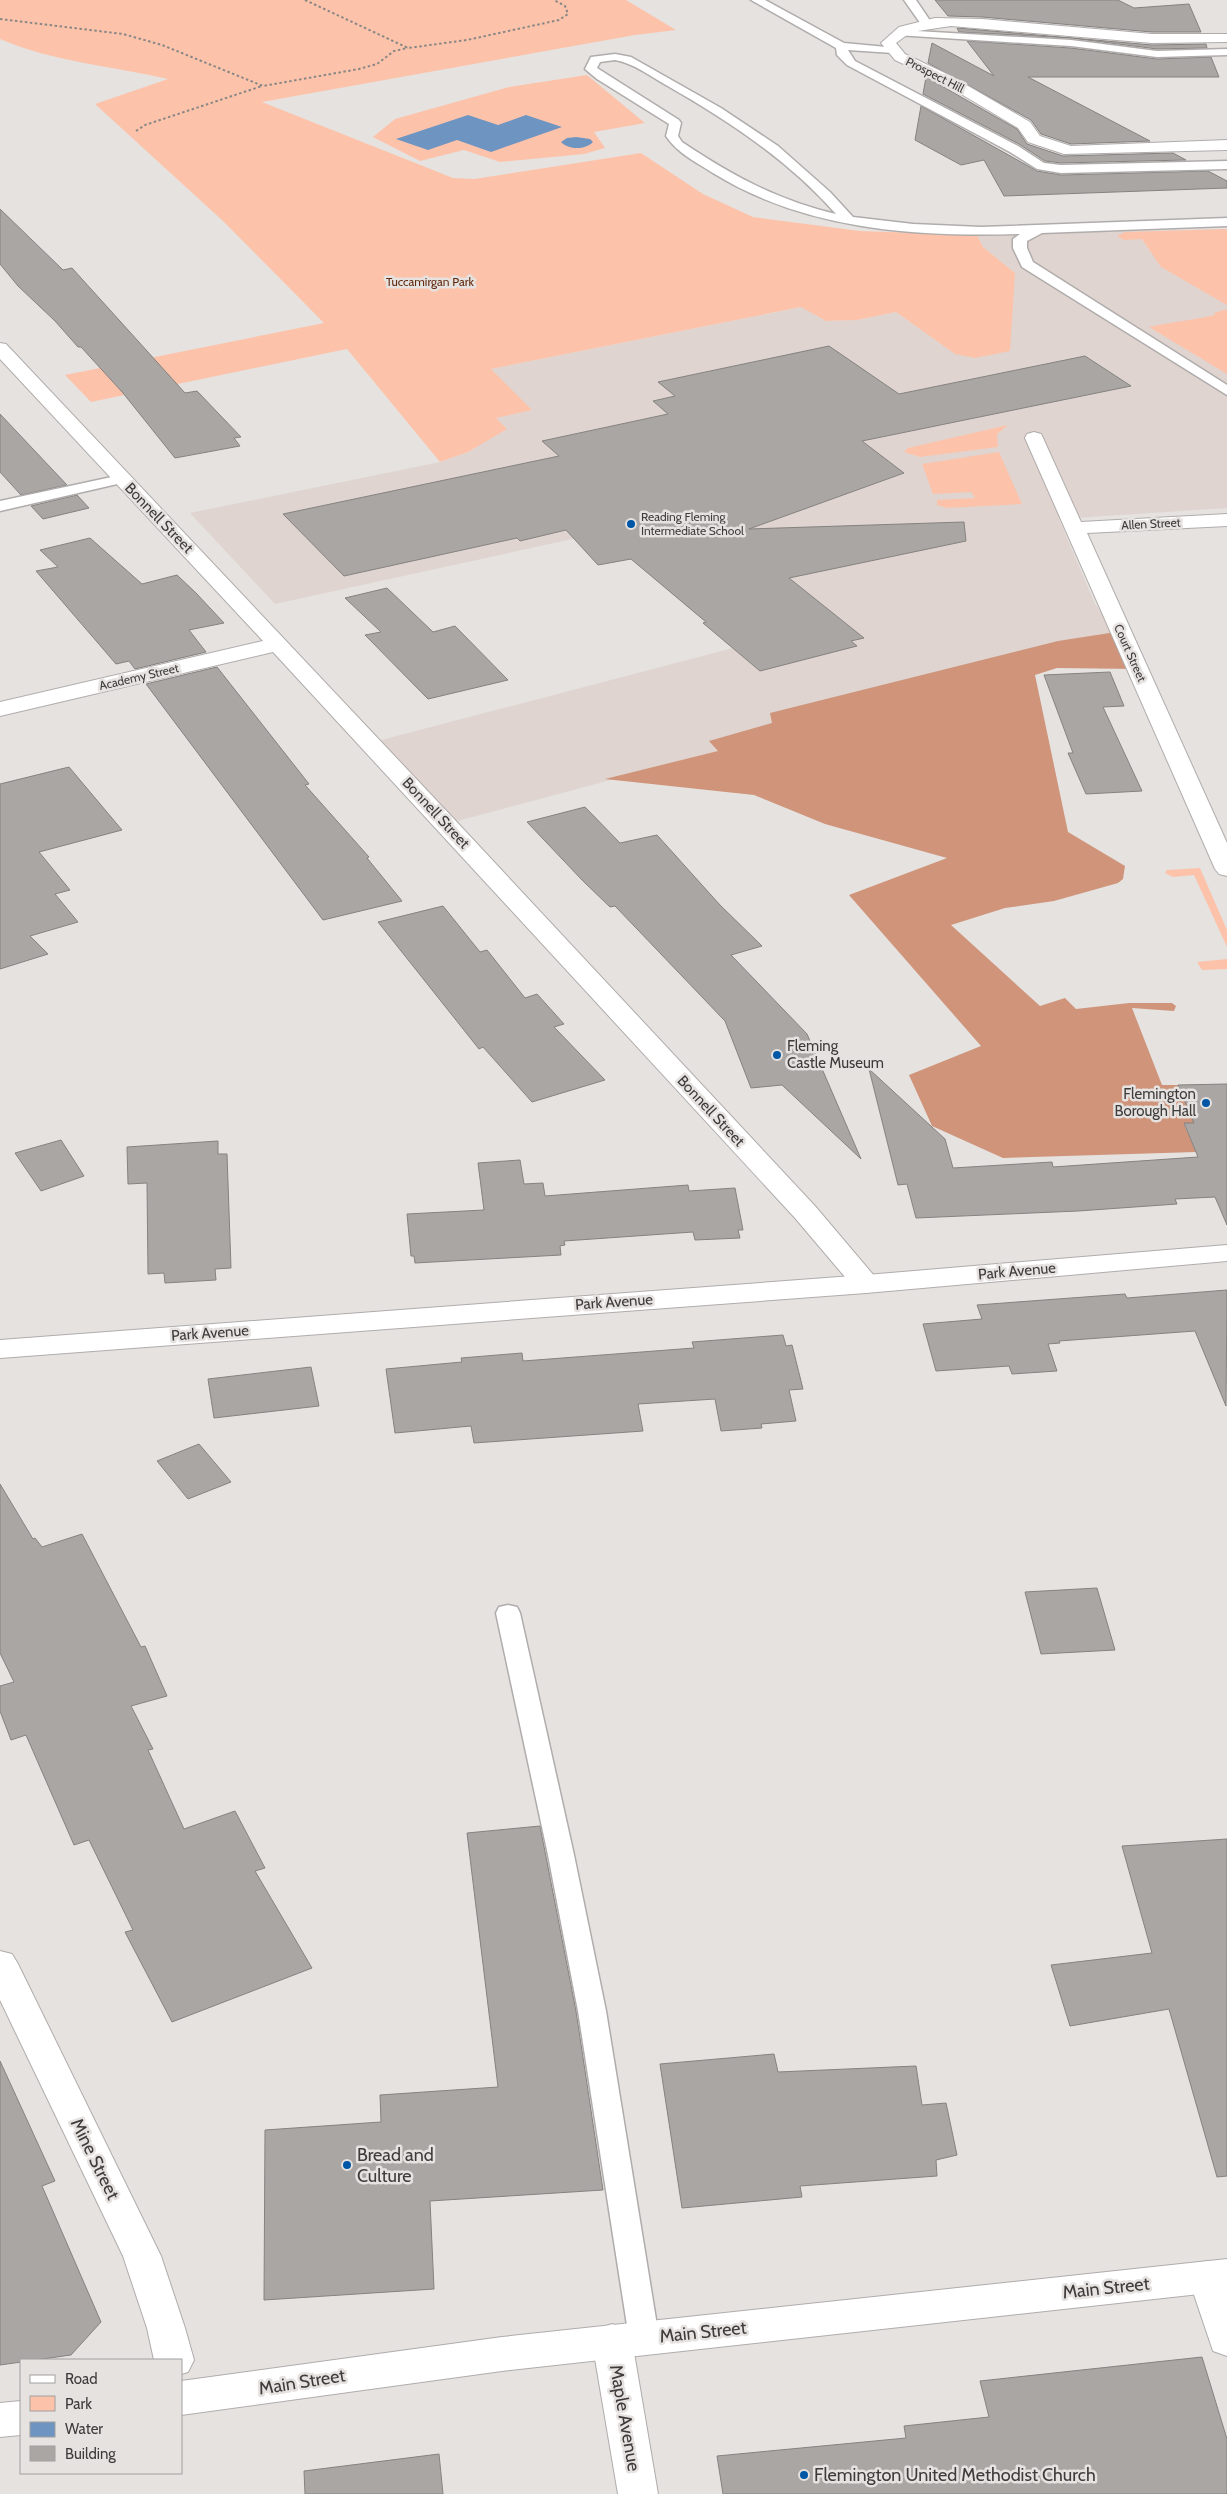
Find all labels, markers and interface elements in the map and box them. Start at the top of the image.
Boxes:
street label: Prospect Hill [903,53,967,96]
park label: Tuccamirgan Park [386,274,475,289]
street label: Bonnell Street [121,479,197,557]
place label: Reading Fleming Intermediate School [641,509,744,538]
street label: Allen Street [1121,514,1181,533]
marker: Reading Fleming Intermediate School [625,518,637,530]
street label: Court Street [1111,622,1150,684]
street label: Academy Street [98,660,180,693]
street label: Bonnell Street [398,774,474,852]
place label: Fleming Castle Museum [787,1037,884,1072]
marker: Fleming Castle Museum [771,1049,783,1061]
street label: Bonnell Street [673,1072,749,1150]
place label: Flemington Borough Hall [1114,1085,1196,1120]
marker: Flemington Borough Hall [1200,1097,1212,1109]
street label: Park Avenue [977,1259,1057,1283]
street label: Park Avenue [574,1290,654,1314]
street label: Park Avenue [170,1321,250,1345]
street label: Mine Street [66,2115,124,2203]
place label: Bread and Culture [357,2144,434,2187]
marker: Bread and Culture [341,2159,353,2171]
street label: Main Street [1061,2272,1151,2304]
street label: Main Street [658,2316,748,2348]
legend [20,2359,182,2474]
street label: Maple Avenue [605,2363,645,2473]
street label: Main Street [257,2364,347,2400]
text: Road [65,2370,98,2388]
text: Park [65,2395,92,2413]
text: Water [65,2420,103,2438]
text: Building [65,2445,116,2463]
place label: Flemington United Methodist Church [814,2464,1096,2486]
marker: Flemington United Methodist Church [798,2469,810,2481]

